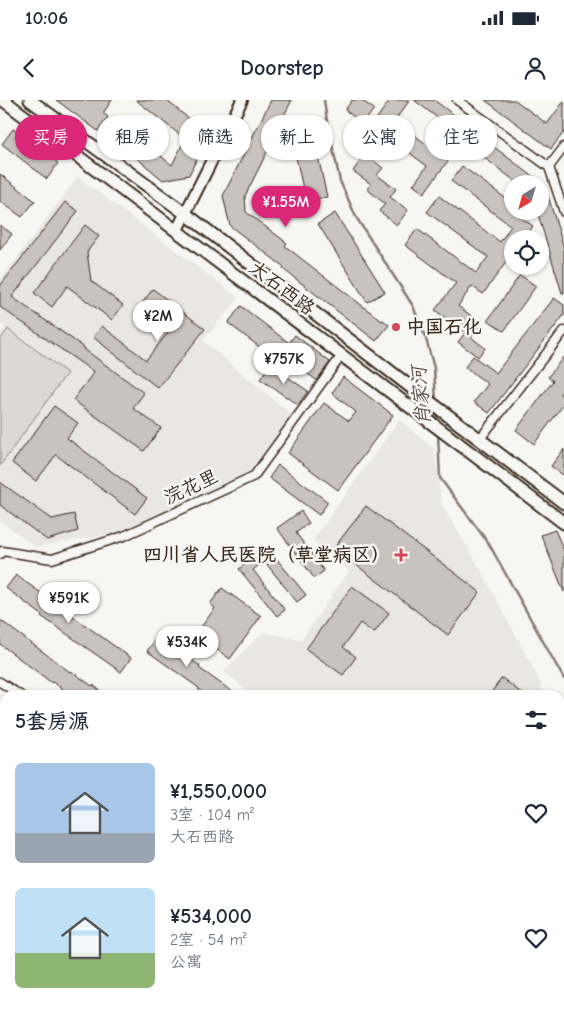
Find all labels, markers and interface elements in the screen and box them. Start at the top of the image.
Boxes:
text: 10:06 [25,7,68,29]
icon: back [15,54,43,82]
icon: person [521,54,549,82]
text: Doorstep [240,55,324,81]
chip: 买房 [15,115,87,160]
chip: 租房 [97,115,169,160]
chip: 筛选 [179,115,251,160]
chip: 新上 [261,115,333,160]
chip: 公寓 [343,115,415,160]
chip: 住宅 [425,115,497,160]
north arrow [504,175,549,220]
map controls [504,175,549,275]
pin: ¥1.55M [245,186,327,228]
text: ¥1.55M [263,193,309,211]
button: locate [504,230,549,275]
street label: 大石西路 [245,256,319,320]
pin: ¥2M [134,300,182,342]
text: ¥2M [144,307,172,325]
place label: 中国石化 [406,316,482,338]
marker: 中国石化 [390,321,402,333]
pin: ¥757K [249,342,319,385]
text: ¥757K [264,350,304,368]
water label: 肖家河 [407,362,435,427]
street label: 浣花里 [161,465,221,509]
place label: 四川省人民医院（草堂病区） [143,544,390,566]
marker: 四川省人民医院（草堂病区） [394,548,408,562]
pin: ¥591K [34,582,104,624]
text: ¥591K [49,589,89,607]
pin: ¥534K [152,626,222,668]
text: ¥534K [167,633,207,651]
icon: filters [522,706,550,734]
text: 5套房源 [15,709,89,733]
text: ¥1,550,000 [170,779,267,803]
icon: home [55,783,115,843]
icon: heart [522,799,550,827]
text: 3室 · 104 m² [170,806,254,824]
text: 大石西路 [170,828,234,846]
text: ¥534,000 [170,904,252,928]
icon: home [55,908,115,968]
icon: heart [522,924,550,952]
text: 2室 · 54 m² [170,931,247,949]
text: 公寓 [170,953,202,971]

